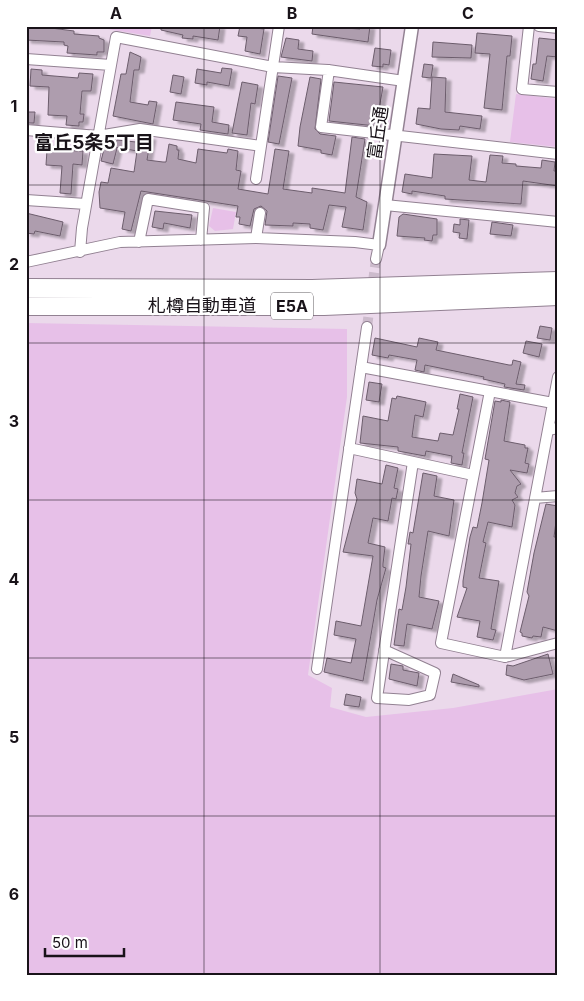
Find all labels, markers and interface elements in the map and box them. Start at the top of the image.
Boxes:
text: A [110,3,122,23]
text: B [287,3,297,23]
text: C [462,3,474,23]
text: 1 [11,96,17,116]
street label: 富丘通 [363,105,392,161]
district label: 富丘5条5丁目 [34,131,154,154]
text: 2 [9,254,19,274]
road number: E5A [271,292,313,320]
street label: 札樽自動車道 [148,295,256,316]
text: 3 [9,411,19,431]
text: 4 [9,569,20,589]
text: 5 [9,727,19,747]
text: 6 [9,884,19,904]
scale bar [45,926,124,958]
text: 50 m [52,933,88,952]

